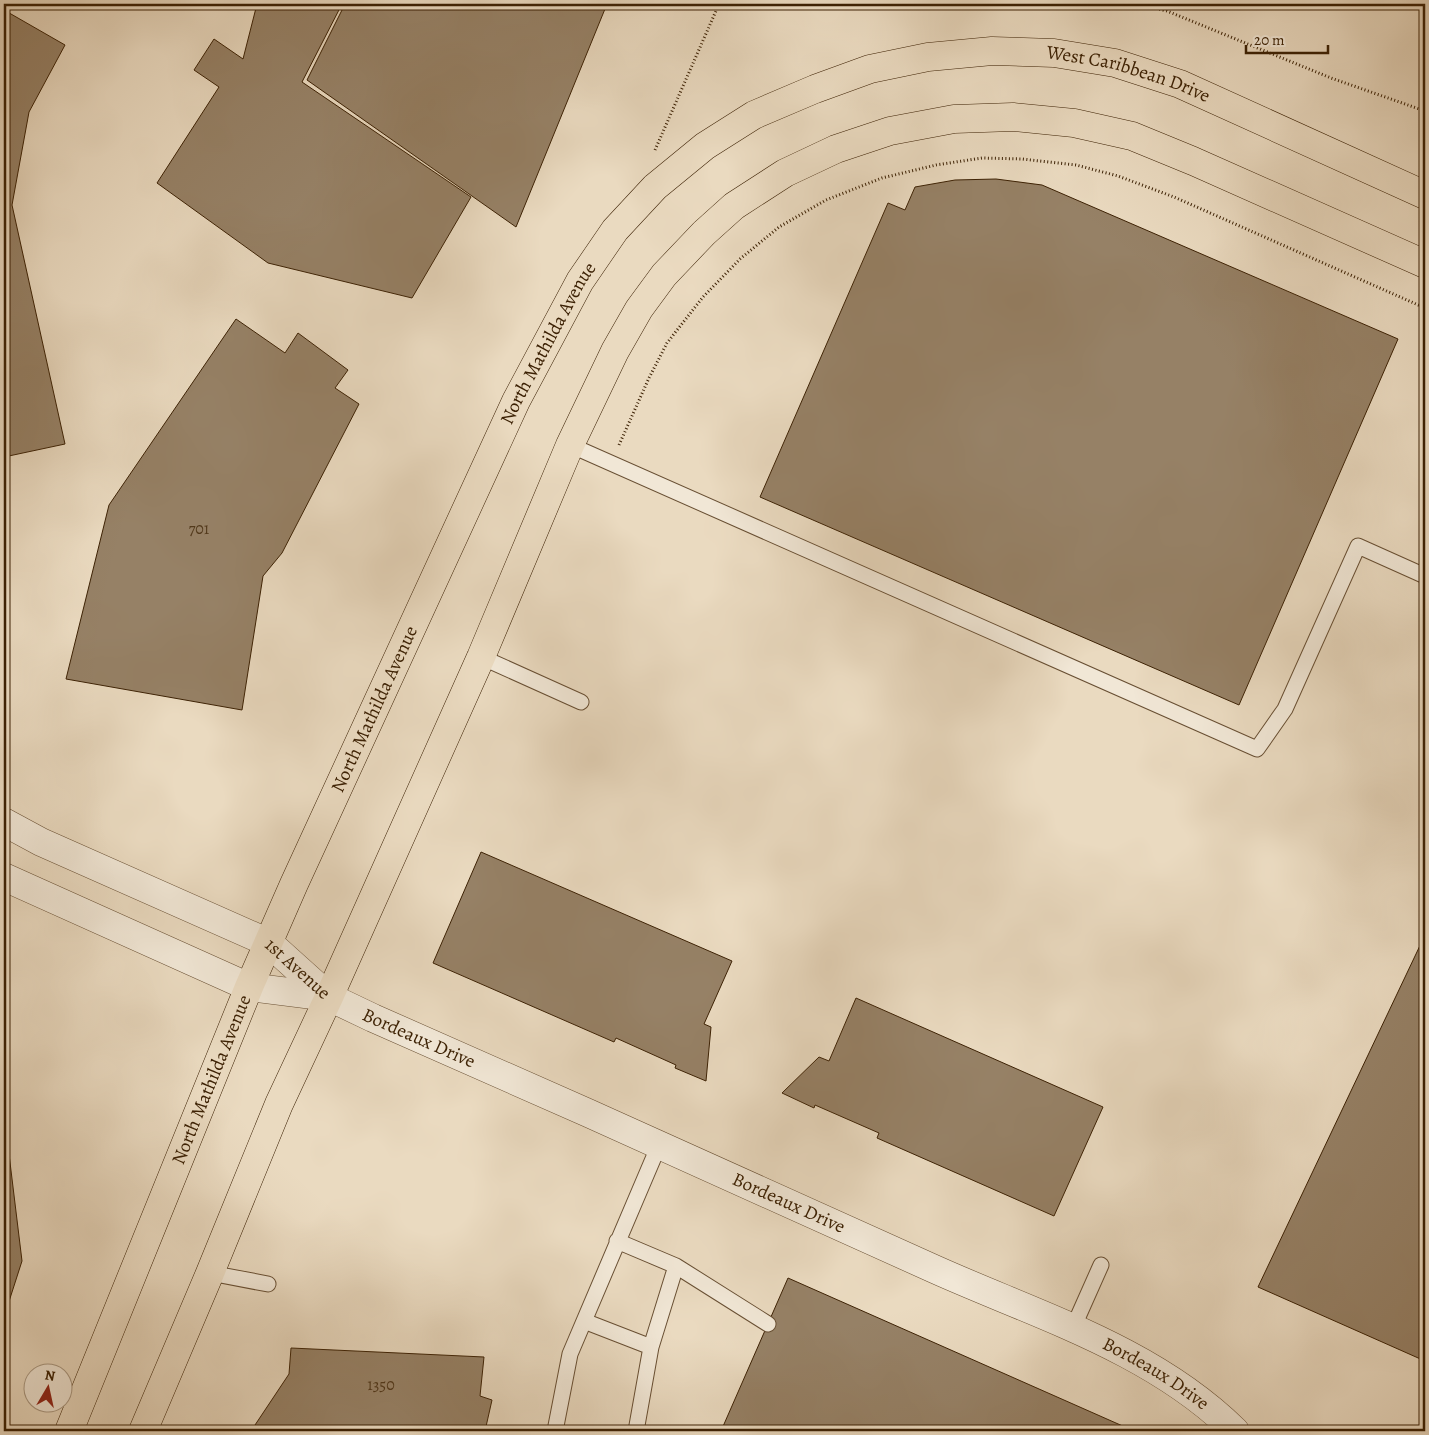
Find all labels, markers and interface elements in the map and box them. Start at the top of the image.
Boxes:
scale bar [1246,22,1329,54]
text: 20 m [1254,30,1285,50]
street label: West Caribbean Drive [1044,39,1214,109]
street label: North Mathilda Avenue [494,257,602,429]
house number: 701 [189,518,210,540]
street label: North Mathilda Avenue [325,621,424,797]
street label: 1st Avenue [259,932,336,1005]
street label: North Mathilda Avenue [165,991,257,1168]
street label: Bordeaux Drive [358,1002,480,1074]
street label: Bordeaux Drive [728,1166,849,1240]
street label: Bordeaux Drive [1098,1331,1215,1416]
north arrow [22,1362,72,1412]
text: N [43,1365,56,1386]
house number: 1350 [367,1374,395,1396]

